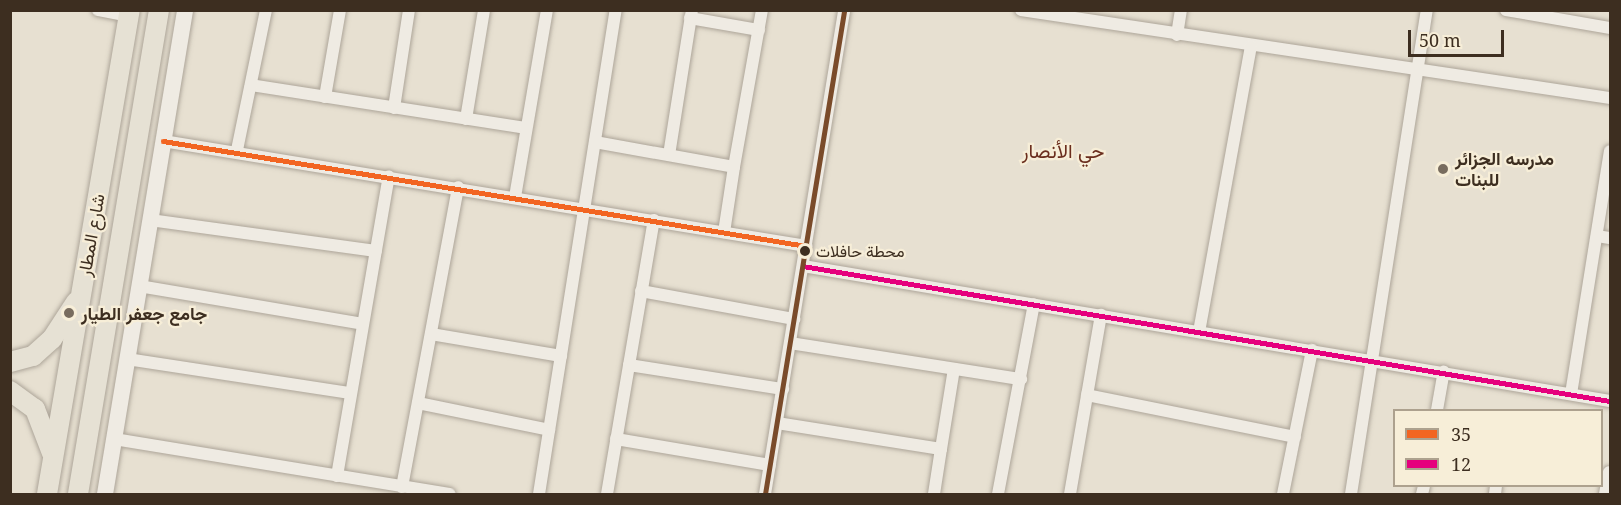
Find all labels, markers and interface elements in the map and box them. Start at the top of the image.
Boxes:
scale bar [1411,18,1507,56]
text: 50 m [1419,28,1461,52]
district label: حي الأنصار [1022,138,1104,162]
place label: مدرسه الجزائر للبنات [1455,148,1554,190]
marker: مدرسه الجزائر للبنات [1436,162,1450,176]
street label: شارع المطار [73,192,109,278]
place label: محطة حافلات [816,241,905,261]
marker: محطة حافلات [799,245,811,257]
place label: جامع جعفر الطيار [81,302,207,324]
marker: جامع جعفر الطيار [62,306,76,320]
legend [1393,409,1603,487]
text: 35 [1451,422,1471,446]
text: 12 [1451,452,1471,476]

